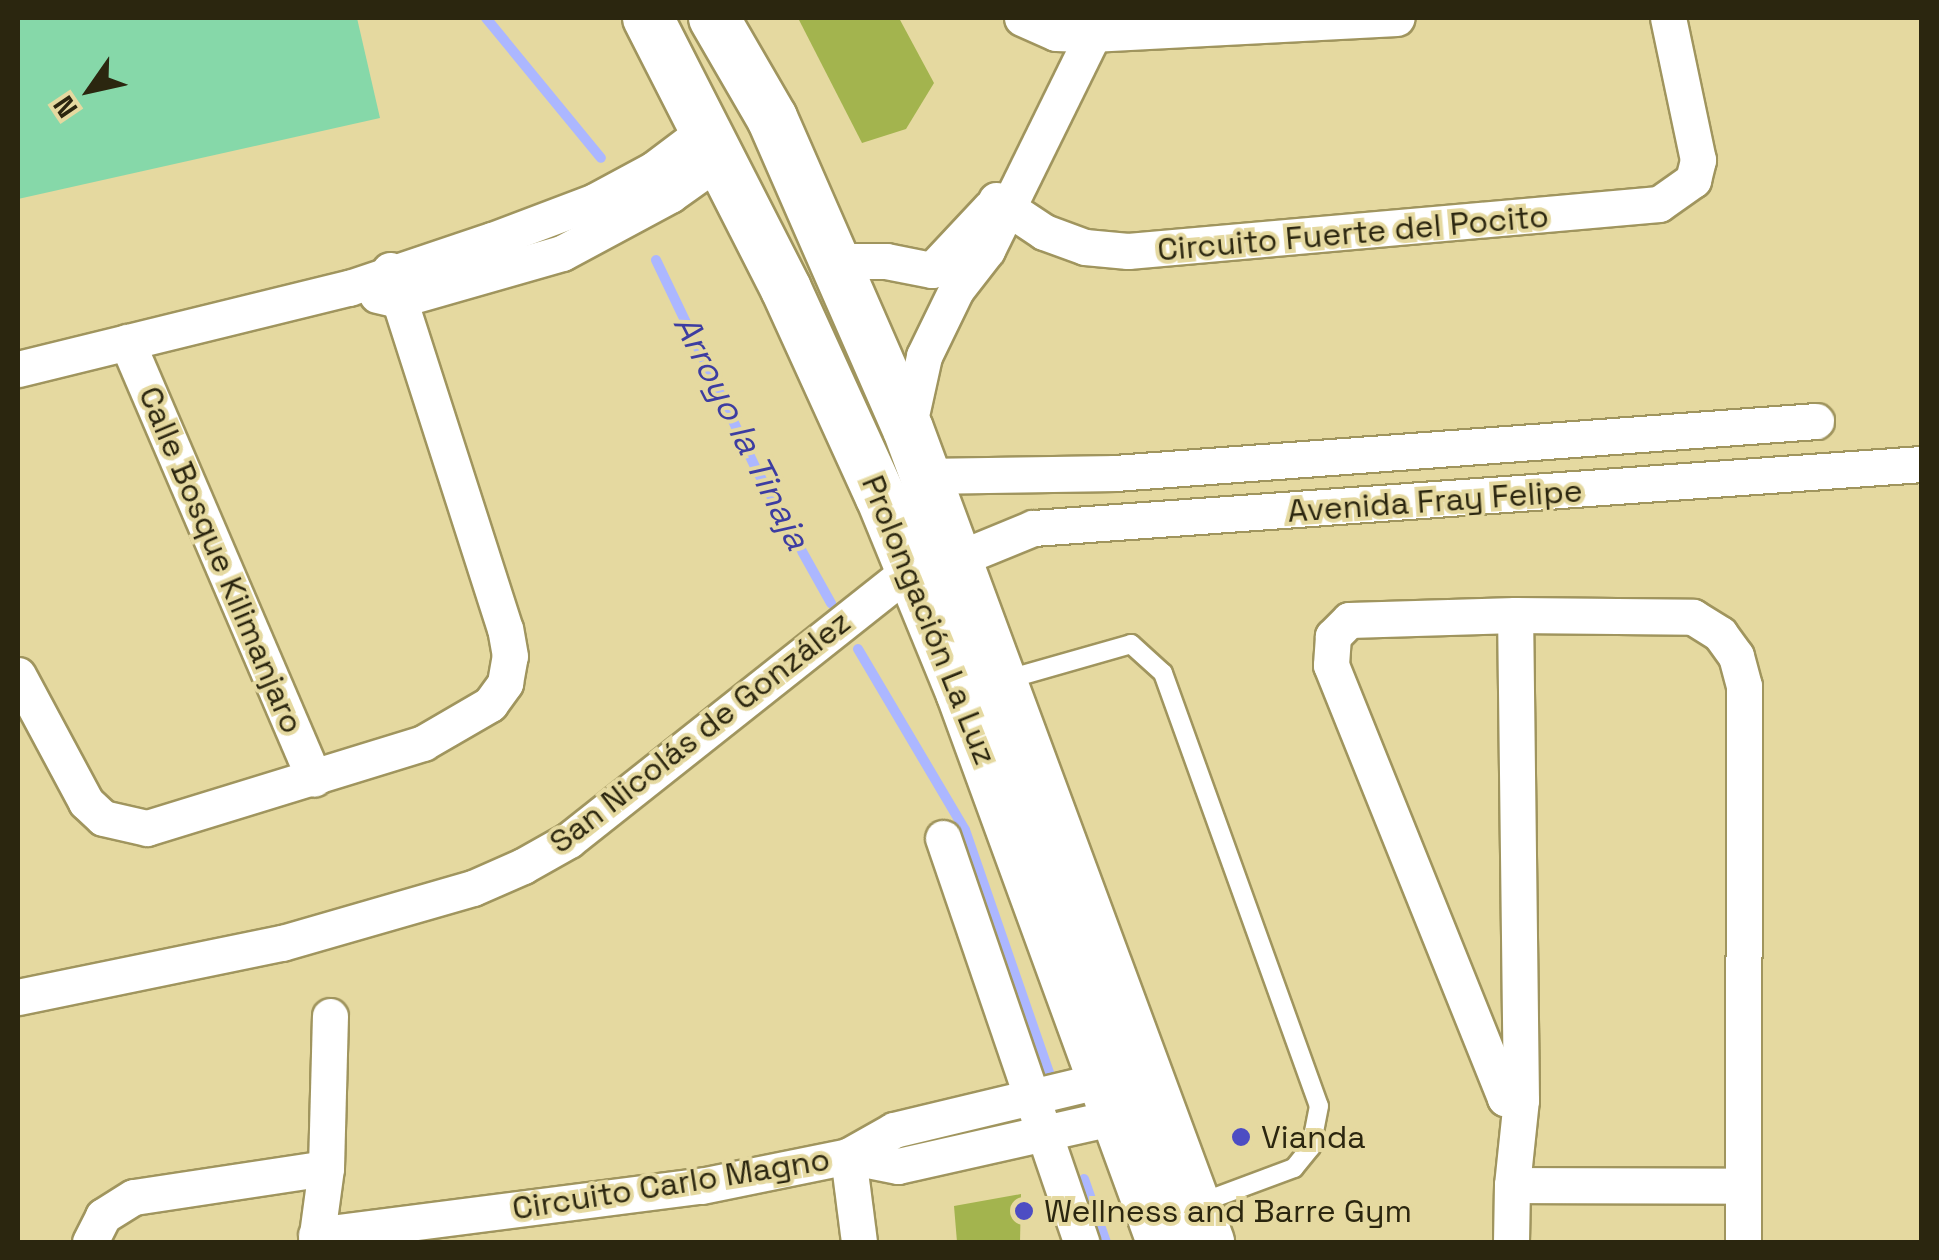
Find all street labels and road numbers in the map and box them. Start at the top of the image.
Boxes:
street label: Circuito Fuerte del Pocito [1156,197,1550,269]
street label: Calle Bosque Kilimanjaro [130,381,312,739]
street label: Prolongación La Luz [853,470,1005,770]
street label: Avenida Fray Felipe [1286,472,1584,530]
street label: San Nicolás de González [542,603,858,861]
street label: Circuito Carlo Magno [509,1140,833,1228]

